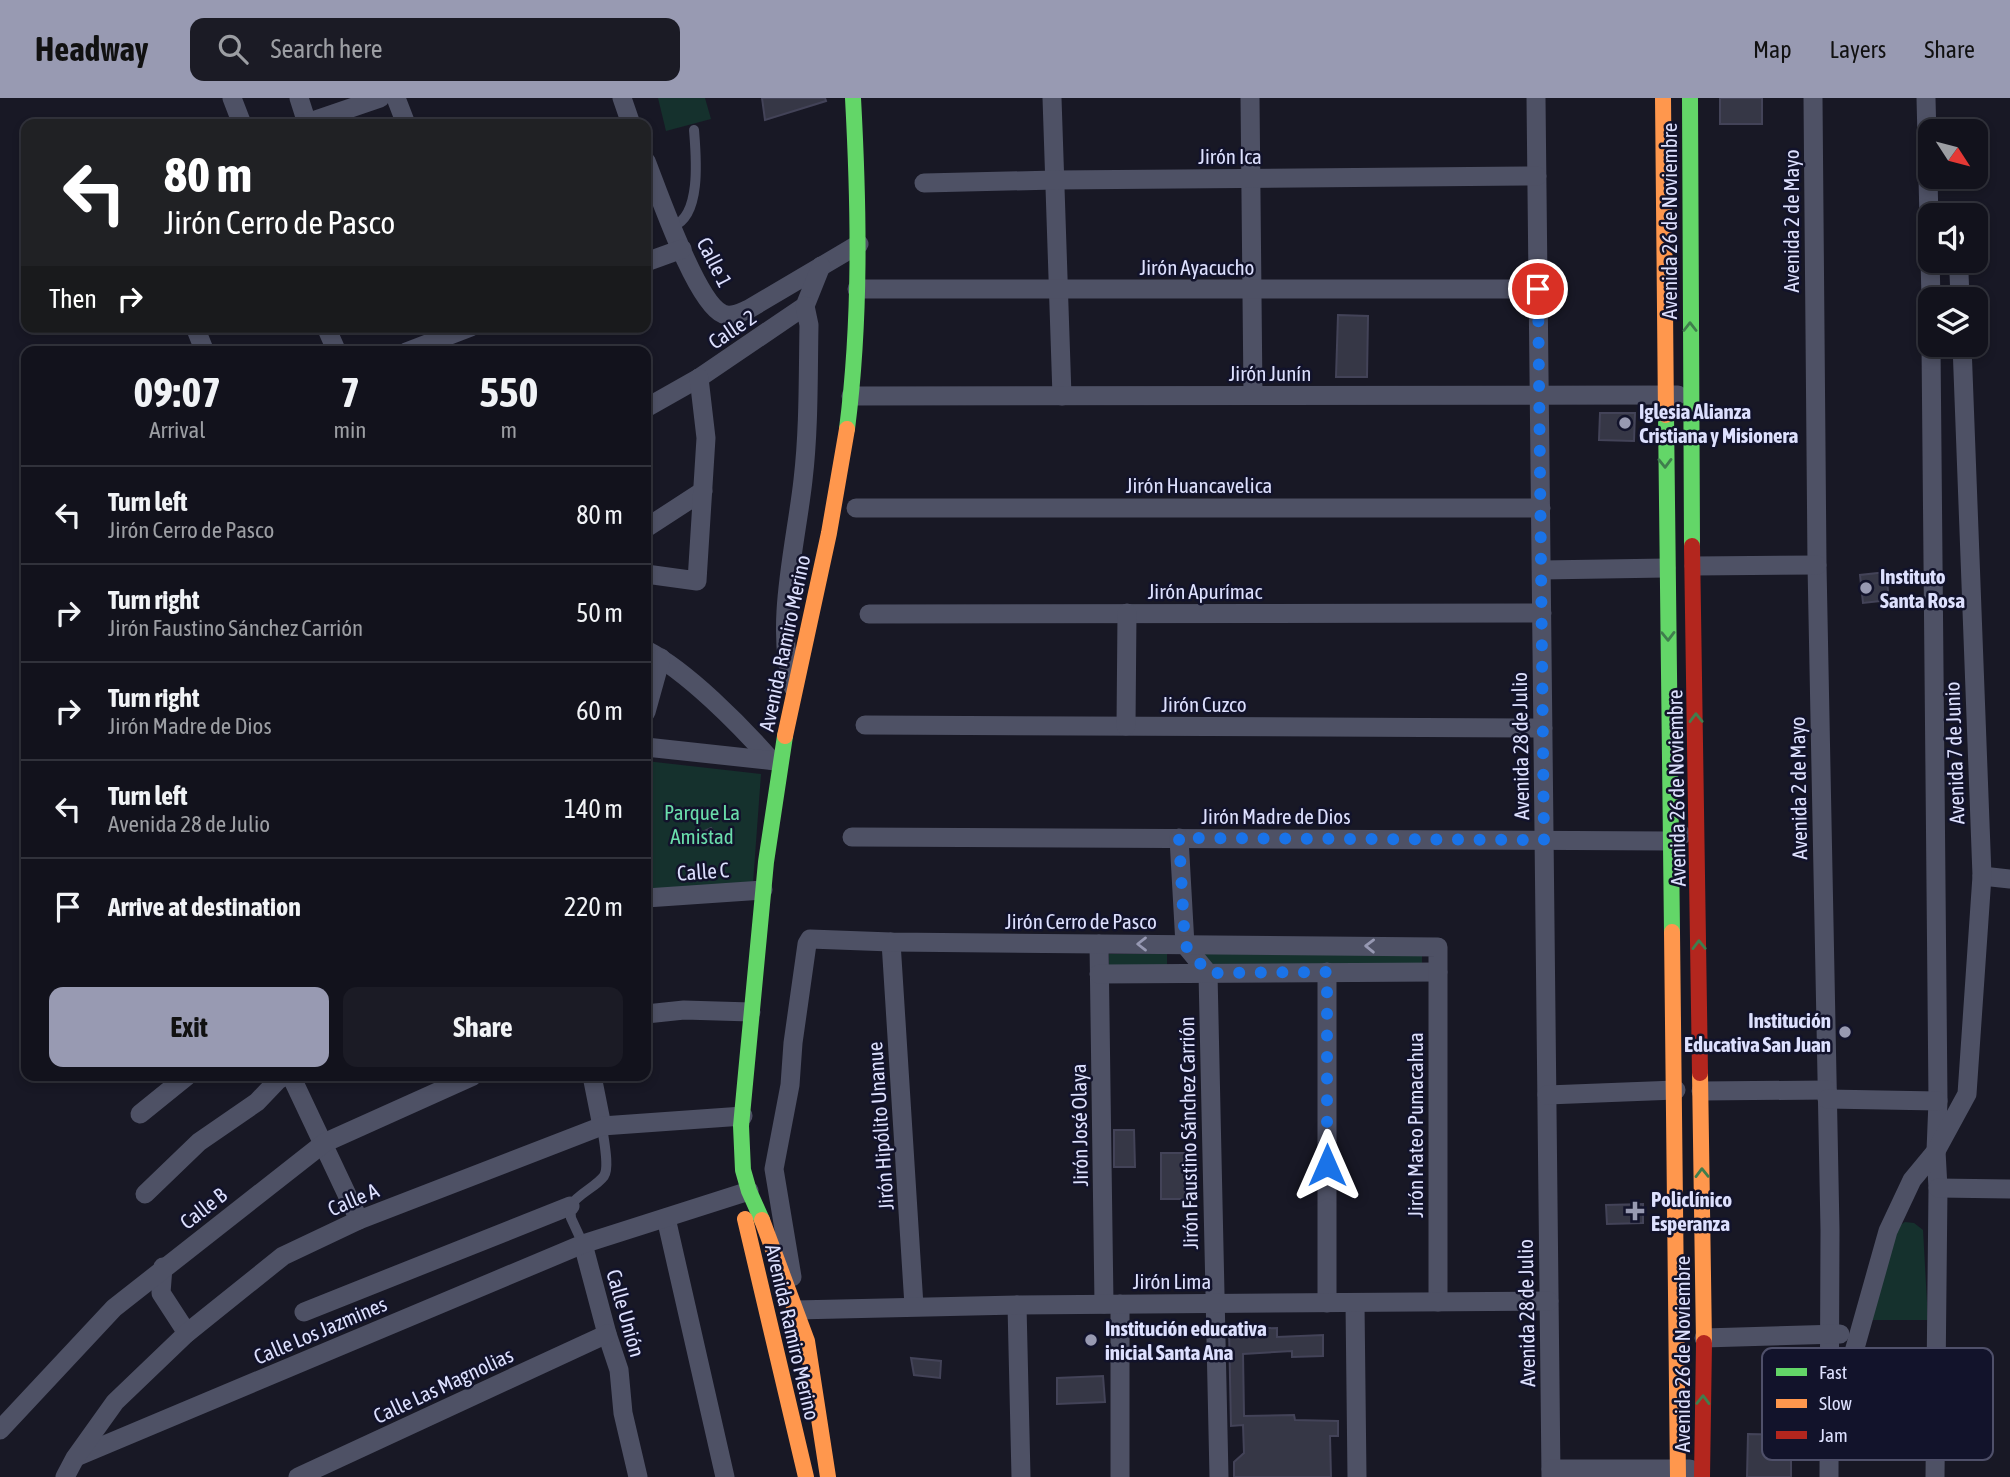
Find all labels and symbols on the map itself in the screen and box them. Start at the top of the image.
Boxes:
north arrow [1918,119,1988,189]
street label: Avenida 26 de Noviembre [1657,123,1681,319]
street label: Jirón Ica [1198,144,1262,168]
street label: Avenida 2 de Mayo [1779,149,1803,293]
street label: Calle 1 [692,233,738,291]
street label: Jirón Ayacucho [1140,255,1254,279]
pin [1508,259,1568,319]
street label: Calle 2 [704,304,760,354]
one-way arrow [1682,321,1698,332]
street label: Jirón Junín [1229,361,1311,385]
place label: Iglesia Alianza Cristiana y Misionera [1639,399,1798,447]
marker: Iglesia Alianza Cristiana y Misionera [1617,415,1633,431]
one-way arrow [1657,458,1673,469]
street label: Jirón Huancavelica [1126,473,1272,497]
street label: Avenida Ramiro Merino [754,553,814,733]
place label: Instituto Santa Rosa [1880,564,1965,612]
street label: Jirón Apurímac [1148,579,1263,603]
marker: Instituto Santa Rosa [1858,580,1874,596]
one-way arrow [1660,631,1675,642]
street label: Avenida 28 de Julio [1507,672,1533,820]
street label: Avenida 7 de Junio [1940,681,1968,825]
street label: Avenida 26 de Noviembre [1662,689,1690,887]
street label: Jirón Cuzco [1161,692,1247,716]
one-way arrow [1688,712,1704,723]
street label: Avenida 2 de Mayo [1785,716,1811,860]
park label: Parque La Amistad [664,800,740,848]
street label: Jirón Madre de Dios [1201,804,1351,828]
street label: Calle C [676,857,730,885]
street label: Jirón Cerro de Pasco [1005,909,1157,933]
one-way arrow [1136,936,1147,952]
one-way arrow [1364,939,1375,954]
one-way arrow [1691,940,1706,951]
place label: Institución Educativa San Juan [1684,1008,1831,1056]
street label: Jirón Faustino Sánchez Carrión [1174,1016,1202,1250]
marker: Institución Educativa San Juan [1837,1024,1853,1040]
street label: Jirón Mateo Pumacahua [1403,1032,1427,1218]
street label: Jirón Hipólito Unanue [862,1041,898,1211]
street label: Jirón José Olaya [1066,1063,1092,1187]
position arrow [1290,1128,1364,1202]
one-way arrow [1694,1167,1710,1178]
street label: Calle A [324,1177,383,1220]
street label: Calle B [175,1182,231,1234]
place label: Policlínico Esperanza [1651,1187,1732,1235]
marker: Policlínico Esperanza [1625,1201,1645,1221]
street label: Avenida 28 de Julio [1513,1239,1539,1387]
street label: Avenida Ramiro Merino [761,1242,825,1422]
street label: Avenida 26 de Noviembre [1670,1256,1694,1452]
street label: Calle Unión [602,1266,650,1360]
street label: Jirón Lima [1133,1269,1211,1293]
street label: Calle Los Jazmines [250,1291,390,1369]
place label: Institución educativa inicial Santa Ana [1105,1316,1267,1364]
marker: Institución educativa inicial Santa Ana [1083,1332,1099,1348]
street label: Calle Las Magnolias [369,1342,517,1428]
legend [1762,1348,1993,1460]
text: Fast [1819,1361,1847,1383]
text: Slow [1819,1392,1853,1414]
one-way arrow [1695,1395,1711,1405]
text: Jam [1819,1424,1848,1446]

